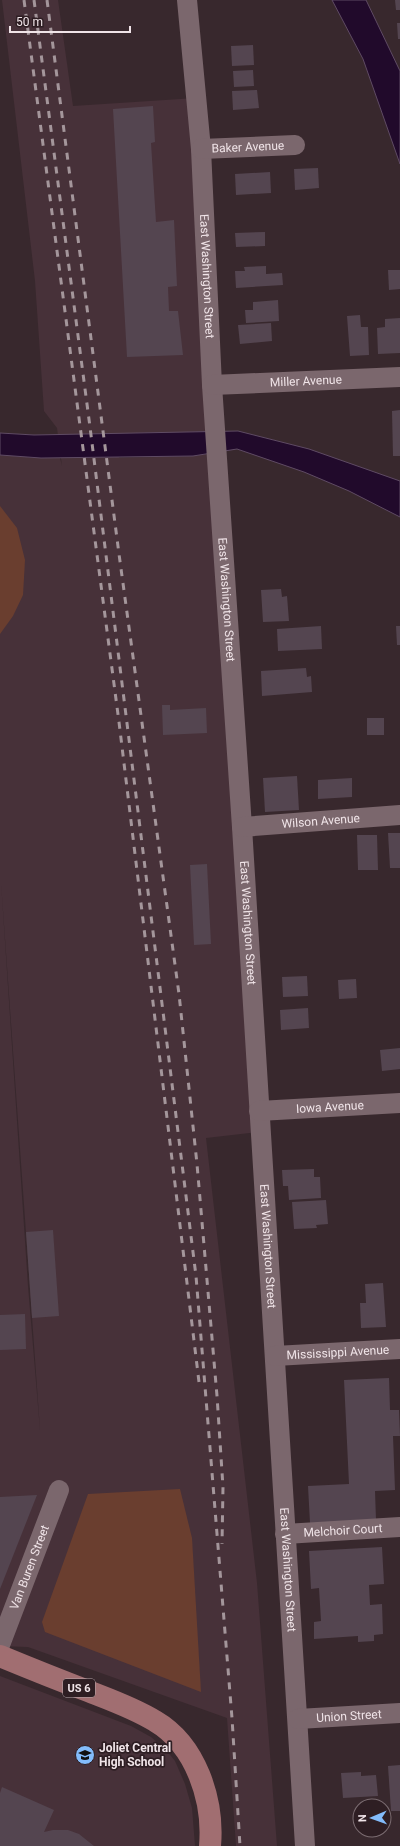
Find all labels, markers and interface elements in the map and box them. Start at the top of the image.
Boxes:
scale bar [10,8,130,34]
text: 50 m [16,15,43,29]
street label: Baker Avenue [211,138,285,156]
street label: East Washington Street [197,214,217,339]
street label: Miller Avenue [270,372,342,390]
street label: East Washington Street [215,537,238,662]
street label: Wilson Avenue [281,811,360,831]
street label: East Washington Street [237,860,259,986]
street label: Iowa Avenue [296,1098,364,1116]
street label: East Washington Street [257,1184,279,1309]
street label: Mississippi Avenue [286,1343,390,1362]
street label: East Washington Street [277,1507,299,1632]
street label: Melchoir Court [303,1521,383,1540]
street label: Van Buren Street [7,1523,52,1612]
road number: US 6 [63,1679,95,1697]
street label: Union Street [316,1707,382,1725]
place label: Joliet Central High School [99,1741,171,1769]
school or university icon: Joliet Central High School [74,1744,96,1766]
north arrow [352,1798,392,1838]
text: N [356,1814,369,1822]

